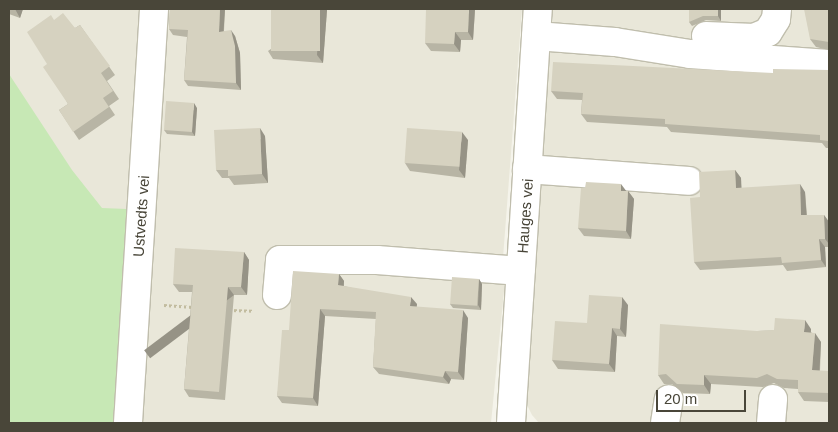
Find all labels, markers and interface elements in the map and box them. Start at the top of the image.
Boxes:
street label: Ustvedts vei [129,175,153,257]
street label: Hauges vei [513,178,537,254]
scale bar [658,380,748,412]
text: 20 m [664,390,697,407]

